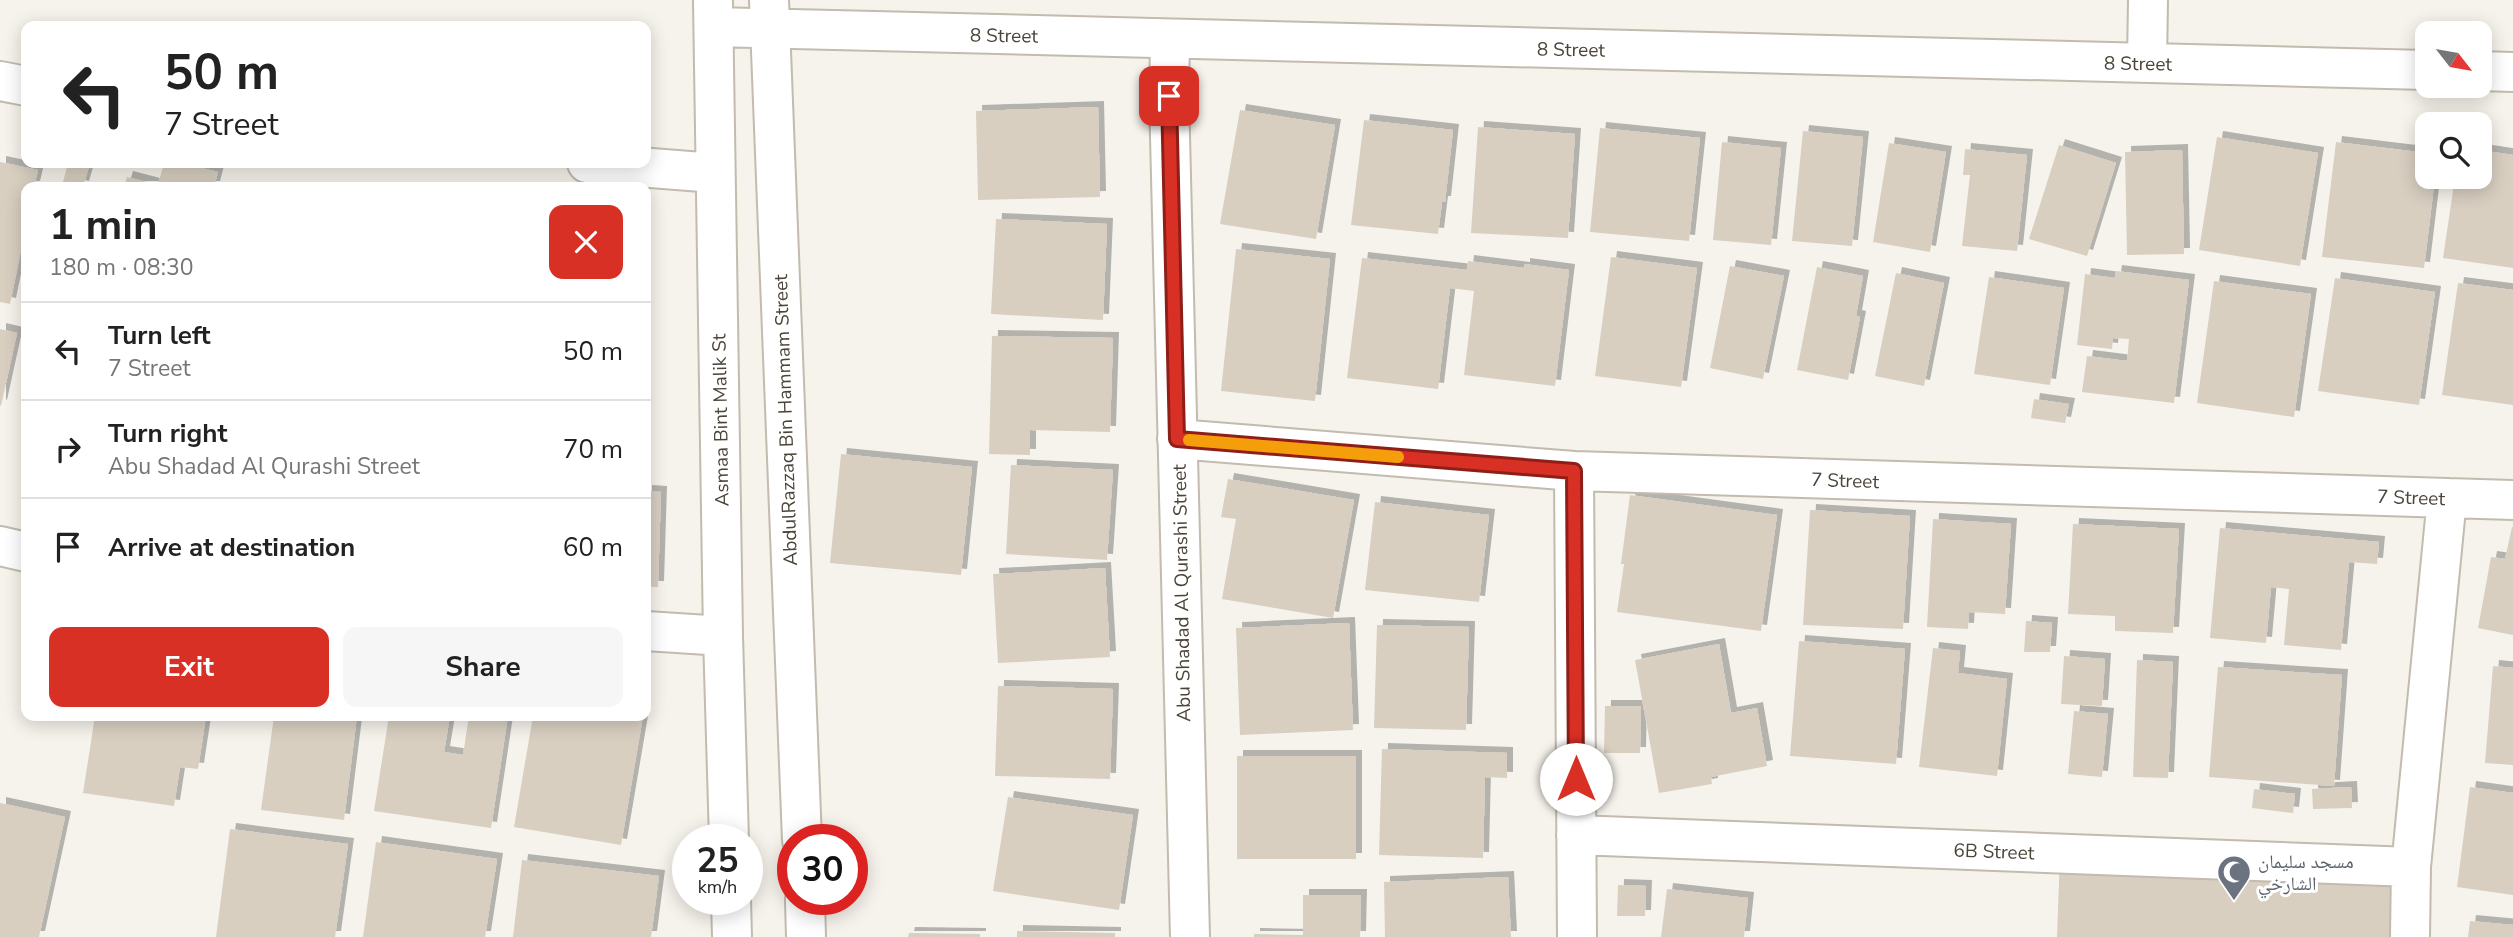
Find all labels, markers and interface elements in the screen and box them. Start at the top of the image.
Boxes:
north arrow [2415,21,2492,98]
map controls [2415,21,2492,189]
street label: 8 Street [970,22,1039,50]
street label: 8 Street [1537,36,1606,64]
text: 50 m [164,39,279,106]
icon: left [49,49,140,140]
street label: 8 Street [2104,50,2173,78]
pin [1139,66,1199,126]
icon: arrive [1150,77,1188,115]
text: 7 Street [164,103,279,146]
button: search [2415,112,2492,189]
text: 1 min [49,197,158,254]
button: close [549,205,623,279]
text: 180 m · 08:30 [49,252,194,283]
street label: AbdulRazzaq Bin Hammam Street [768,273,804,566]
text: Turn left [108,318,211,353]
icon: left [49,332,87,370]
street label: Asmaa Bint Malik St [706,333,736,507]
text: 50 m [563,334,623,369]
text: 7 Street [108,353,190,384]
text: Turn right [108,416,227,451]
icon: right [49,430,87,468]
text: 70 m [563,432,623,467]
text: Abu Shadad Al Qurashi Street [108,451,420,482]
street label: Abu Shadad Al Qurashi Street [1167,464,1197,722]
street label: 7 Street [1810,467,1880,495]
street label: 7 Street [2376,484,2446,512]
icon: arrive [49,528,87,566]
text: Arrive at destination [108,530,355,565]
text: 60 m [563,530,623,565]
button: Exit [49,627,329,707]
button: Share [343,627,623,707]
position arrow [1539,742,1613,816]
speed limit sign: 30 [777,824,868,915]
text: 25 [696,837,739,884]
street label: 6B Street [1953,838,2035,866]
place label: مسجد سليمان الشارخي [2258,849,2354,899]
mosque icon: مسجد سليمان الشارخي [2215,853,2253,902]
text: km/h [698,875,737,899]

